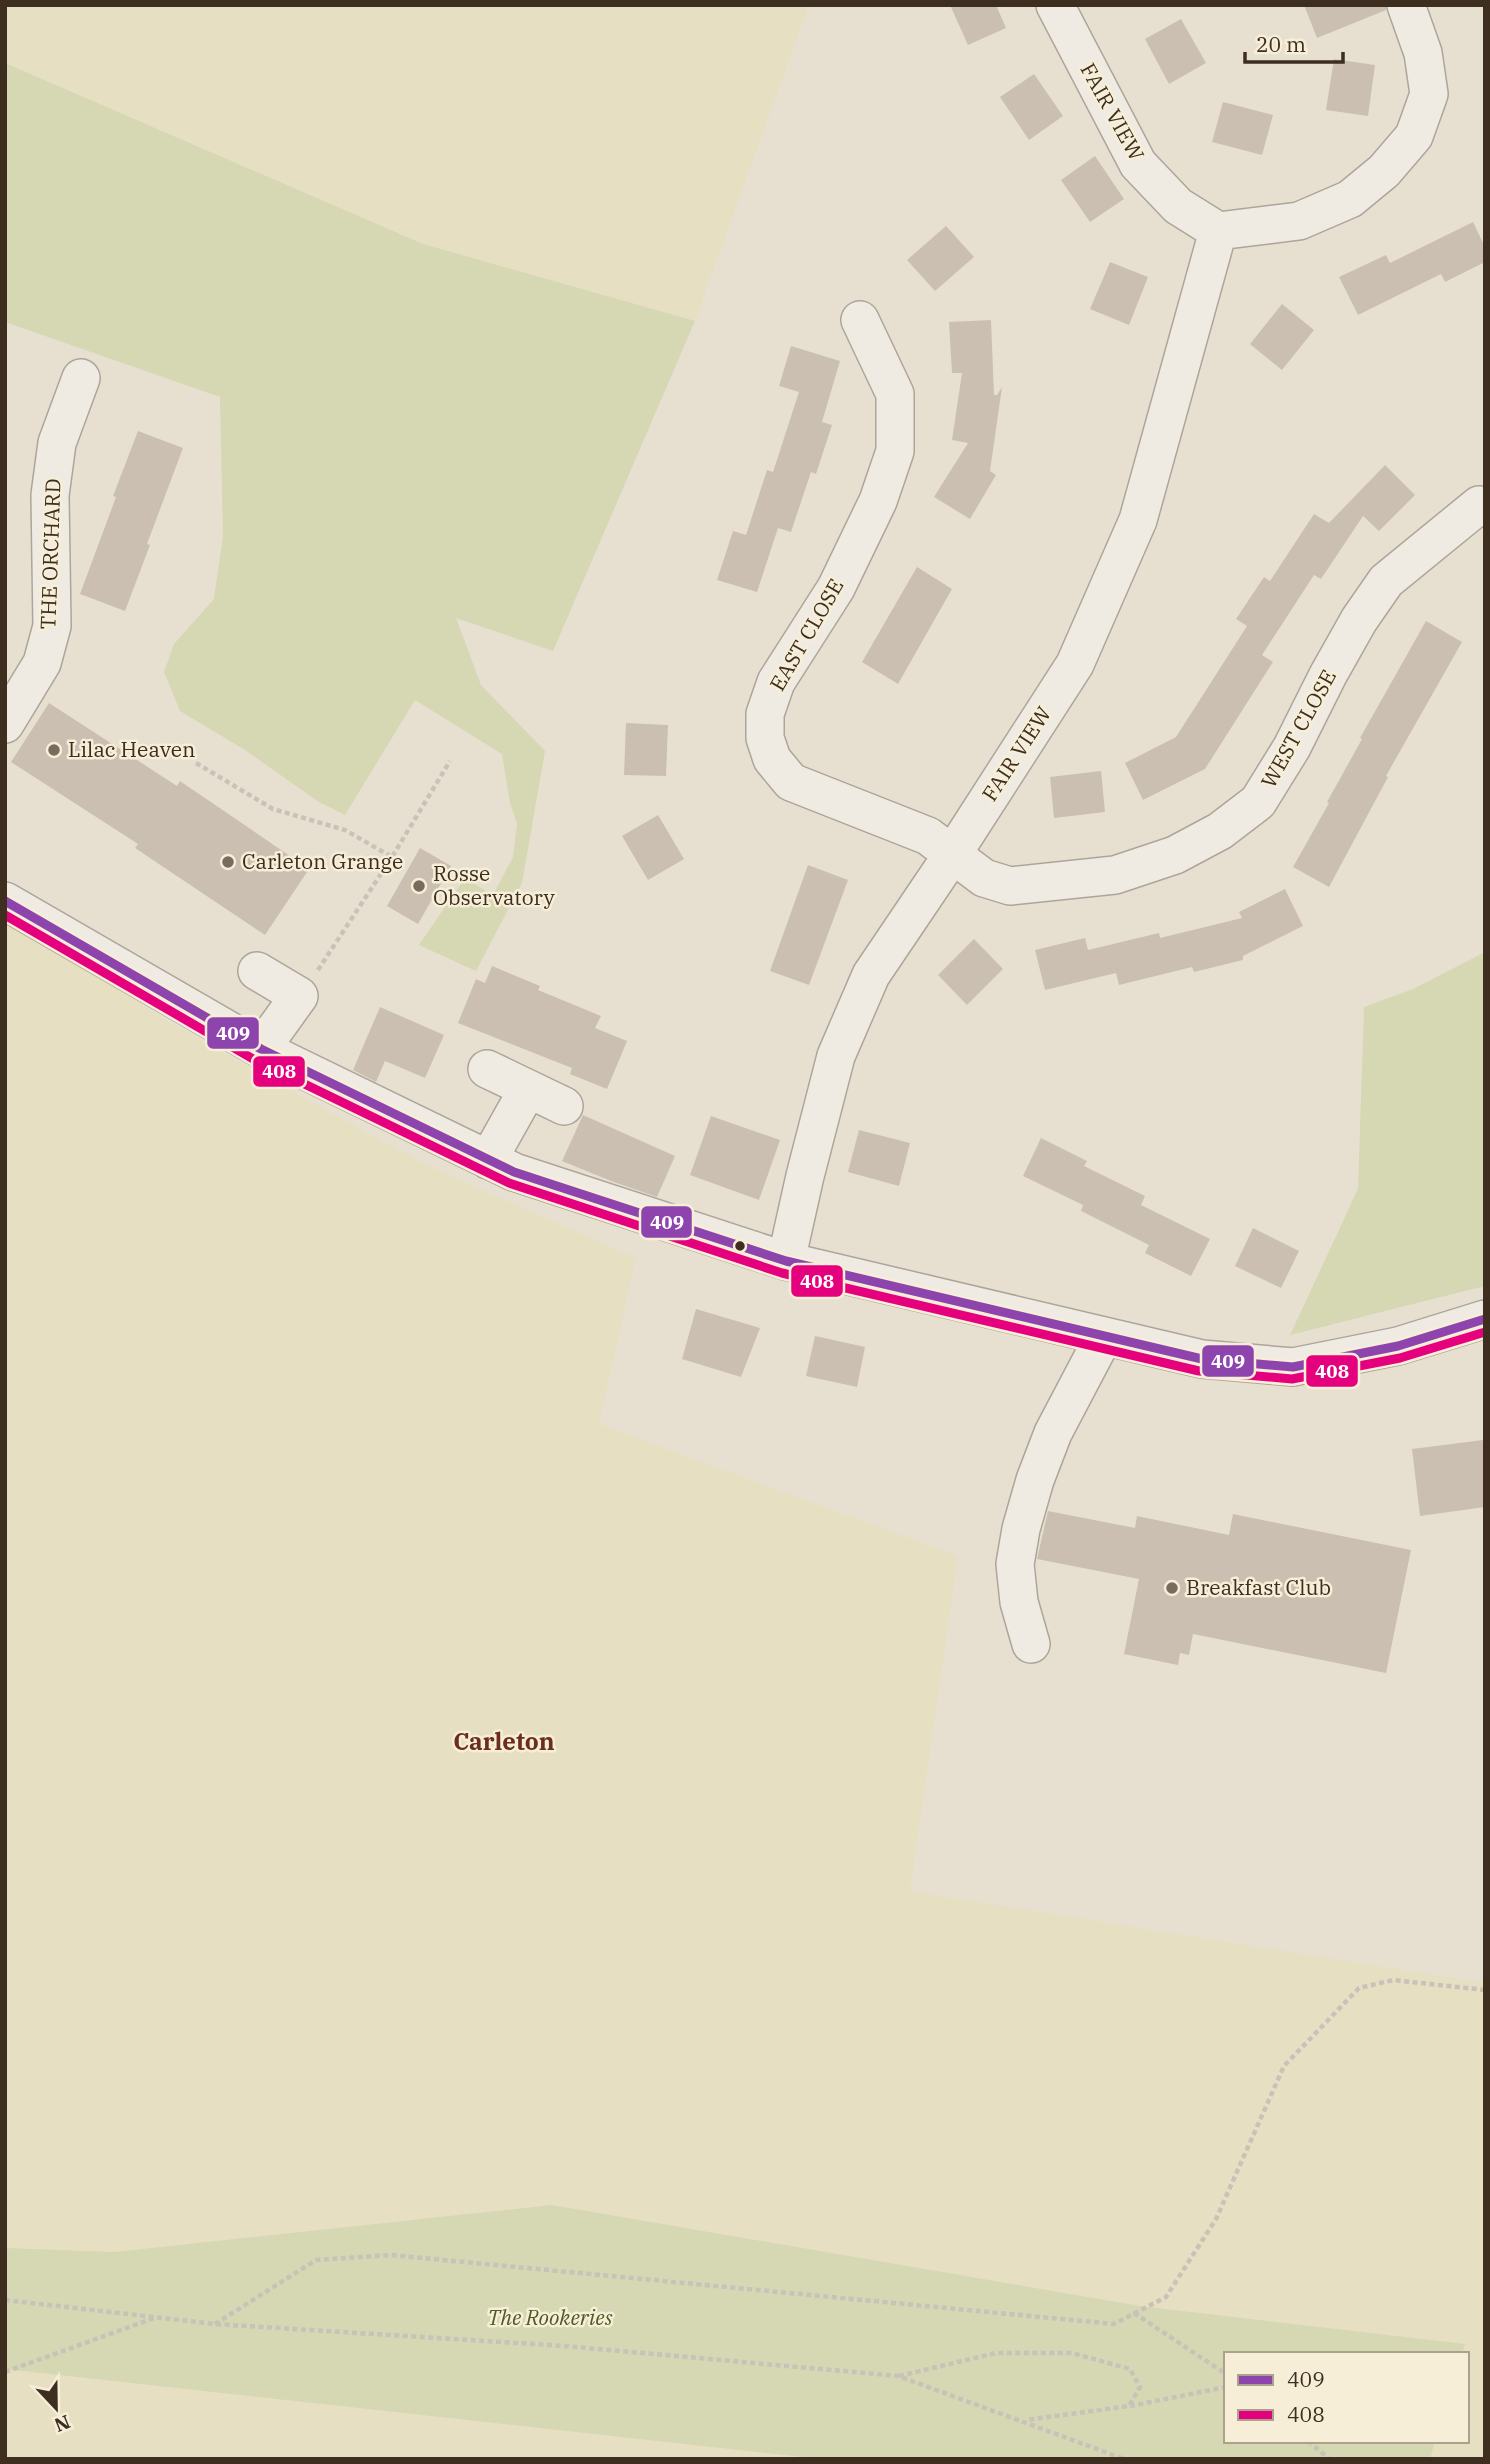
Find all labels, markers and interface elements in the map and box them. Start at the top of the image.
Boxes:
scale bar [1245,21,1343,65]
text: 20 m [1256,30,1306,58]
street label: FAIR VIEW [1075,58,1151,165]
street label: THE ORCHARD [33,478,67,630]
street label: EAST CLOSE [763,573,850,696]
street label: WEST CLOSE [1254,664,1342,793]
street label: FAIR VIEW [975,701,1057,806]
place label: Lilac Heaven [68,735,195,763]
marker: Lilac Heaven [46,742,62,758]
place label: Carleton Grange [242,847,403,875]
marker: Carleton Grange [220,854,236,870]
place label: Rosse Observatory [433,859,555,911]
marker: Rosse Observatory [411,878,427,894]
line badge: 409 [206,1016,260,1050]
text: 409 [216,1021,250,1045]
line badge: 408 [252,1055,306,1088]
text: 408 [262,1059,296,1083]
line badge: 409 [640,1205,693,1239]
text: 409 [650,1210,684,1234]
unlabelled marker [733,1239,747,1253]
line badge: 408 [790,1264,844,1298]
text: 408 [800,1269,834,1293]
line badge: 409 [1201,1344,1255,1378]
text: 409 [1211,1349,1245,1373]
line badge: 408 [1305,1354,1359,1388]
text: 408 [1315,1359,1349,1383]
place label: Breakfast Club [1186,1573,1331,1601]
marker: Breakfast Club [1164,1580,1180,1596]
district label: Carleton [453,1725,555,1757]
park label: The Rookeries [488,2303,613,2331]
legend [1224,2352,1469,2443]
text: 409 [1287,2365,1325,2393]
north arrow [21,2373,91,2443]
text: 408 [1287,2400,1325,2428]
text: N [51,2410,74,2438]

